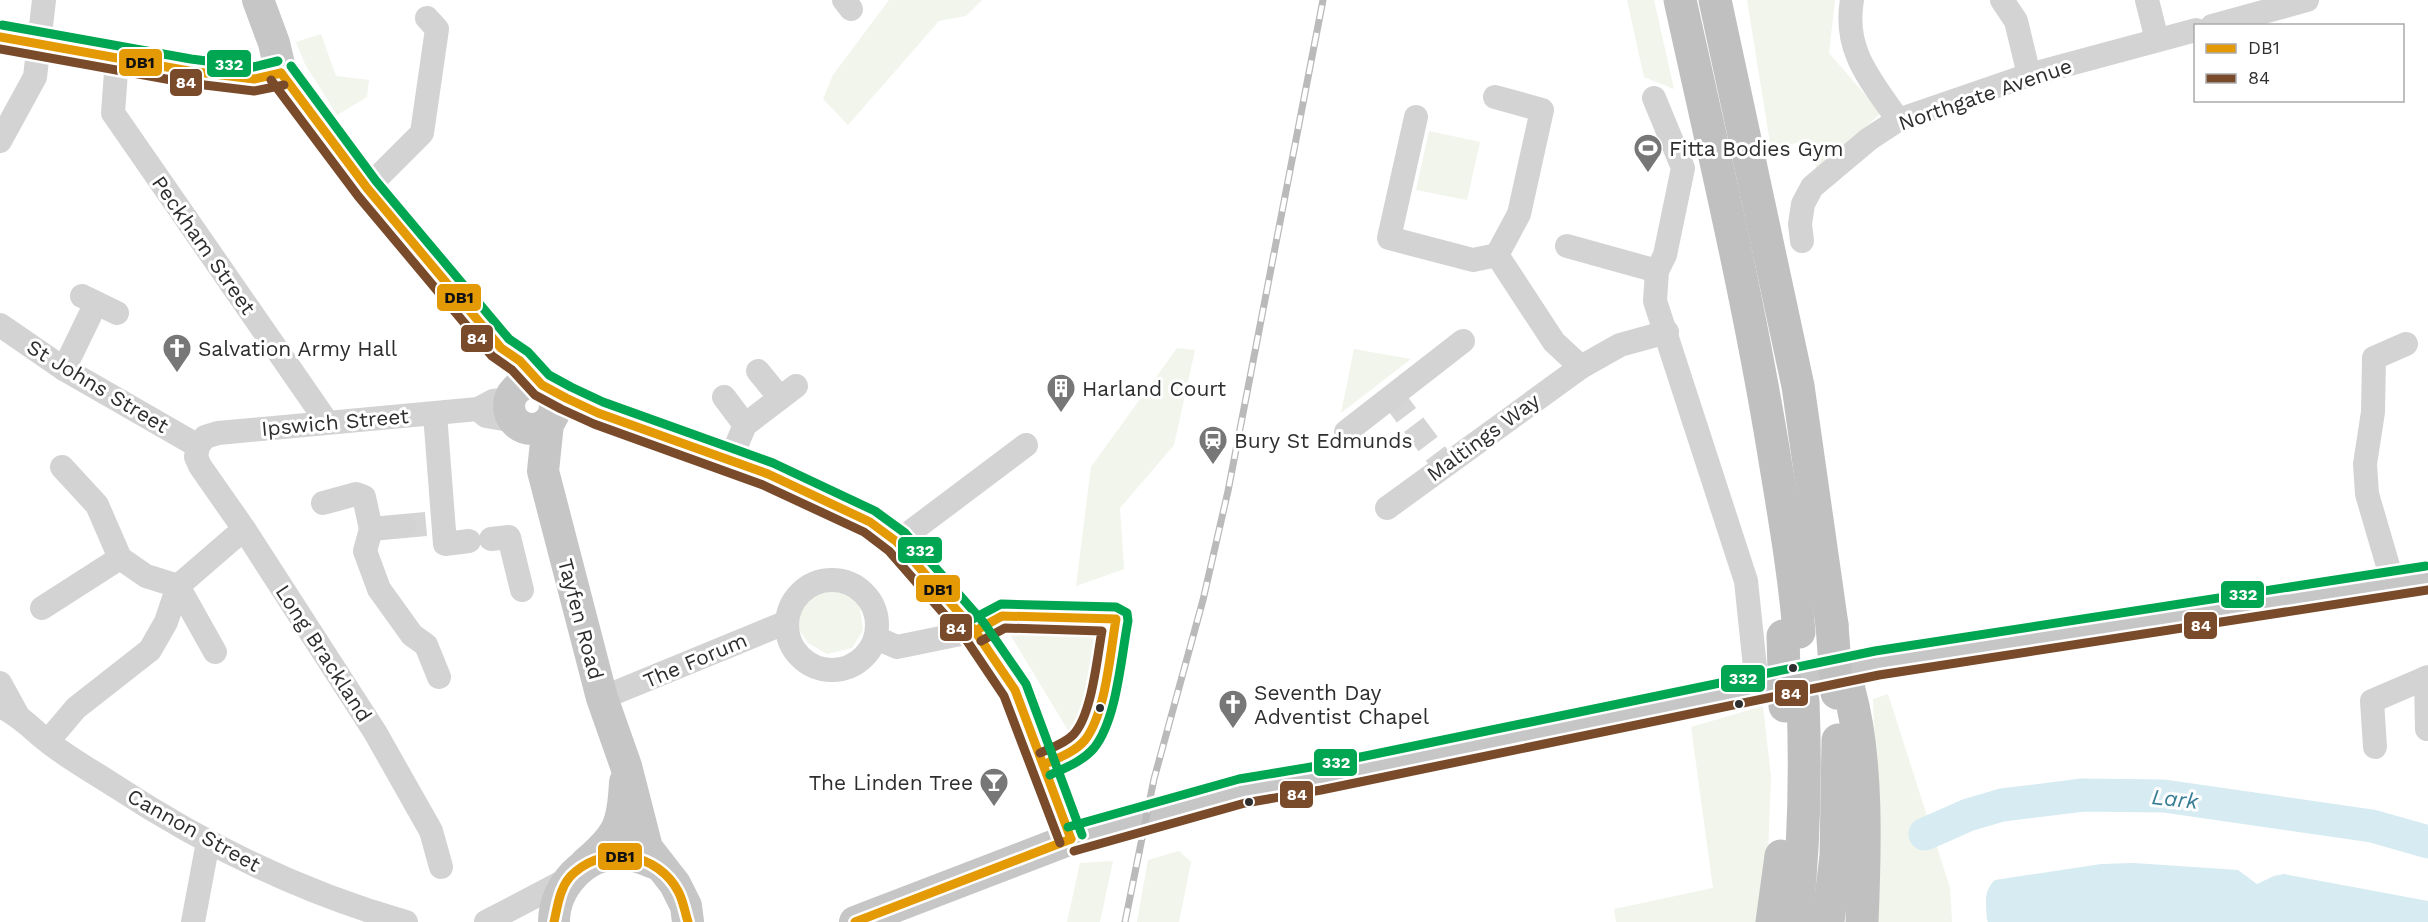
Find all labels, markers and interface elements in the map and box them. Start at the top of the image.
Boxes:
legend [2194,24,2404,102]
text: DB1 [2248,37,2280,58]
line badge: DB1 [118,48,163,77]
line badge: 332 [206,49,252,78]
text: DB1 [125,53,155,72]
street label: Northgate Avenue [1895,53,2075,135]
text: 332 [215,55,243,74]
text: 84 [2248,67,2270,88]
line badge: 84 [169,68,203,97]
text: 84 [176,73,196,92]
sports icon: Fitta Bodies Gym [1632,132,1664,174]
place label: Fitta Bodies Gym [1669,136,1844,161]
street label: Peckham Street [147,171,261,319]
line badge: DB1 [436,283,482,312]
text: DB1 [444,288,474,307]
line badge: 84 [460,324,494,353]
text: 84 [467,329,487,348]
church icon: Salvation Army Hall [161,332,193,374]
street label: St Johns Street [23,334,173,438]
place label: Salvation Army Hall [198,336,398,361]
building icon: Harland Court [1045,372,1077,414]
place label: Harland Court [1082,376,1226,401]
street label: Maltings Way [1422,388,1544,486]
street label: Ipswich Street [260,403,410,441]
station icon: Bury St Edmunds [1197,424,1229,466]
place label: Bury St Edmunds [1234,428,1413,453]
line badge: 332 [897,536,943,564]
text: 332 [906,541,934,560]
street label: Tayfen Road [553,556,609,682]
line badge: DB1 [915,574,961,603]
street label: Long Brackland [270,580,378,726]
text: DB1 [923,580,953,599]
line badge: 332 [2220,580,2265,609]
text: 332 [2229,585,2257,604]
line badge: 84 [2183,611,2218,640]
line badge: 84 [939,613,973,642]
text: 84 [2191,616,2211,635]
text: 84 [946,619,966,638]
street label: The Forum [639,627,751,693]
unlabelled marker [1787,662,1799,674]
line badge: 332 [1720,664,1766,693]
text: 332 [1729,669,1757,688]
line badge: 84 [1774,679,1809,707]
place label: Seventh Day Adventist Chapel [1254,680,1430,729]
text: 84 [1781,684,1801,703]
church icon: Seventh Day Adventist Chapel [1217,688,1249,730]
unlabelled marker [1733,698,1745,710]
unlabelled marker [1094,702,1106,714]
line badge: 332 [1313,748,1358,777]
text: 332 [1322,753,1350,772]
bar icon: The Linden Tree [978,766,1010,808]
place label: The Linden Tree [809,770,973,795]
line badge: 84 [1279,780,1314,809]
street label: Cannon Street [123,783,265,877]
water label: Lark [2151,784,2200,814]
text: 84 [1287,785,1307,804]
unlabelled marker [1243,796,1255,808]
line badge: DB1 [597,842,643,871]
text: DB1 [605,847,635,866]

